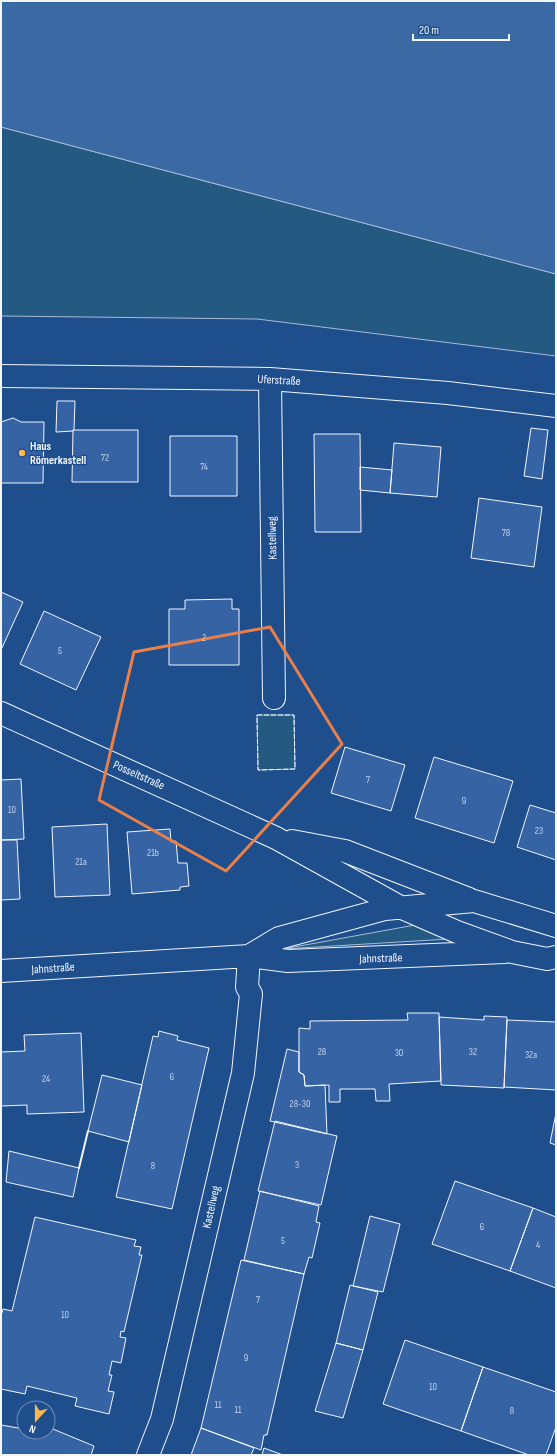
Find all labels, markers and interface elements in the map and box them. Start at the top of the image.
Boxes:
scale bar [413,16,509,42]
text: 20 m [419,23,439,38]
street label: Uferstraße [257,372,301,389]
place label: Haus Römerkastell [30,439,86,468]
marker: Haus Römerkastell [17,448,27,458]
house number: 72 [101,452,109,464]
house number: 74 [200,461,208,473]
street label: Kastellweg [265,516,280,560]
house number: 78 [502,527,510,539]
house number: 2 [202,632,206,644]
house number: 5 [58,645,62,657]
street label: Posseltstraße [111,757,167,794]
house number: 7 [366,774,370,786]
house number: 9 [462,795,466,807]
house number: 10 [8,804,16,816]
house number: 23 [535,825,543,837]
house number: 21b [147,847,159,859]
house number: 21a [75,856,87,868]
street label: Jahnstraße [358,950,403,967]
street label: Jahnstraße [30,960,75,978]
house number: 28 [318,1046,326,1058]
house number: 32 [469,1046,477,1058]
house number: 30 [395,1047,403,1059]
house number: 32a [525,1049,537,1061]
house number: 6 [170,1071,174,1083]
house number: 24 [42,1073,50,1085]
house number: 28-30 [290,1098,310,1110]
house number: 3 [295,1159,299,1171]
house number: 8 [151,1160,155,1172]
street label: Kastellweg [199,1184,224,1230]
house number: 6 [480,1221,484,1233]
house number: 5 [281,1235,285,1247]
house number: 4 [536,1239,540,1251]
house number: 7 [256,1294,260,1306]
house number: 10 [61,1309,69,1321]
house number: 9 [244,1352,248,1364]
house number: 10 [429,1381,437,1393]
house number: 11 [215,1399,222,1411]
north arrow [16,1400,56,1440]
house number: 11 [235,1404,242,1416]
house number: 8 [510,1405,514,1417]
text: N [27,1422,38,1436]

